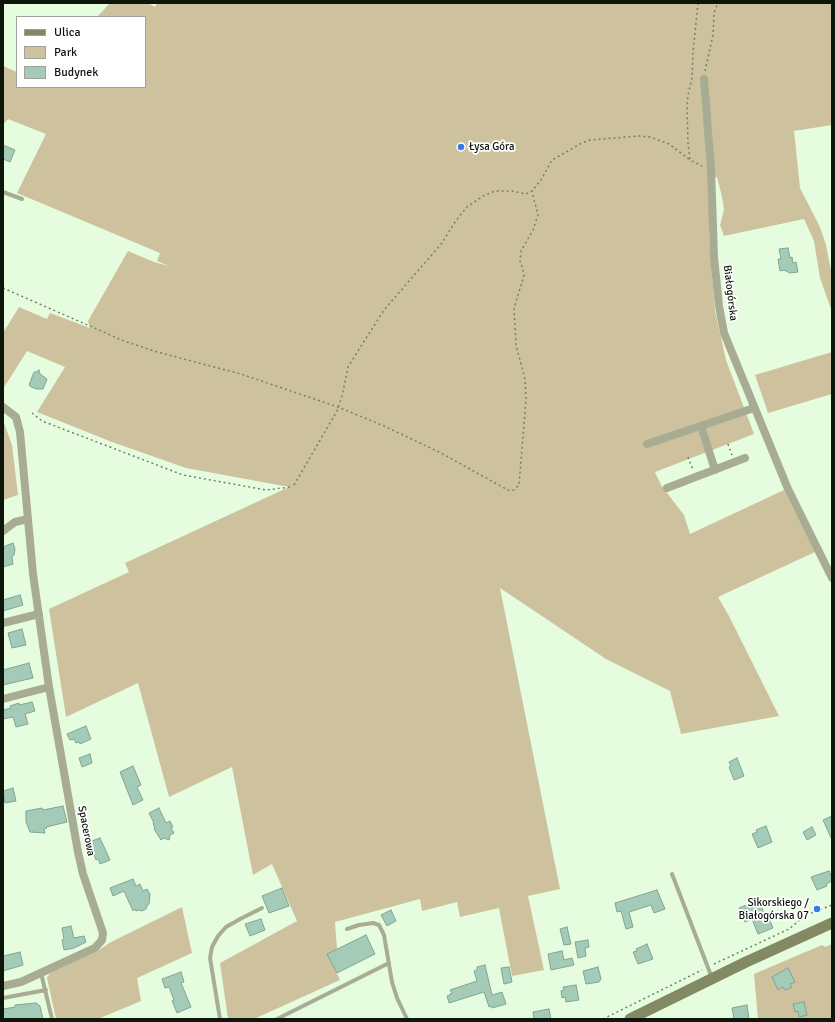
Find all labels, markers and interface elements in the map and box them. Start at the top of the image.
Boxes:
legend [16,16,146,88]
text: Ulica [54,25,81,40]
text: Park [54,45,77,60]
text: Budynek [54,65,98,80]
place label: Łysa Góra [469,140,515,154]
marker: Łysa Góra [456,142,466,152]
street label: Białogórska [720,264,740,322]
street label: Spacerowa [75,805,97,857]
place label: Sikorskiego / Białogórska 07 [739,896,809,922]
marker: Sikorskiego / Białogórska 07 [812,904,822,914]

